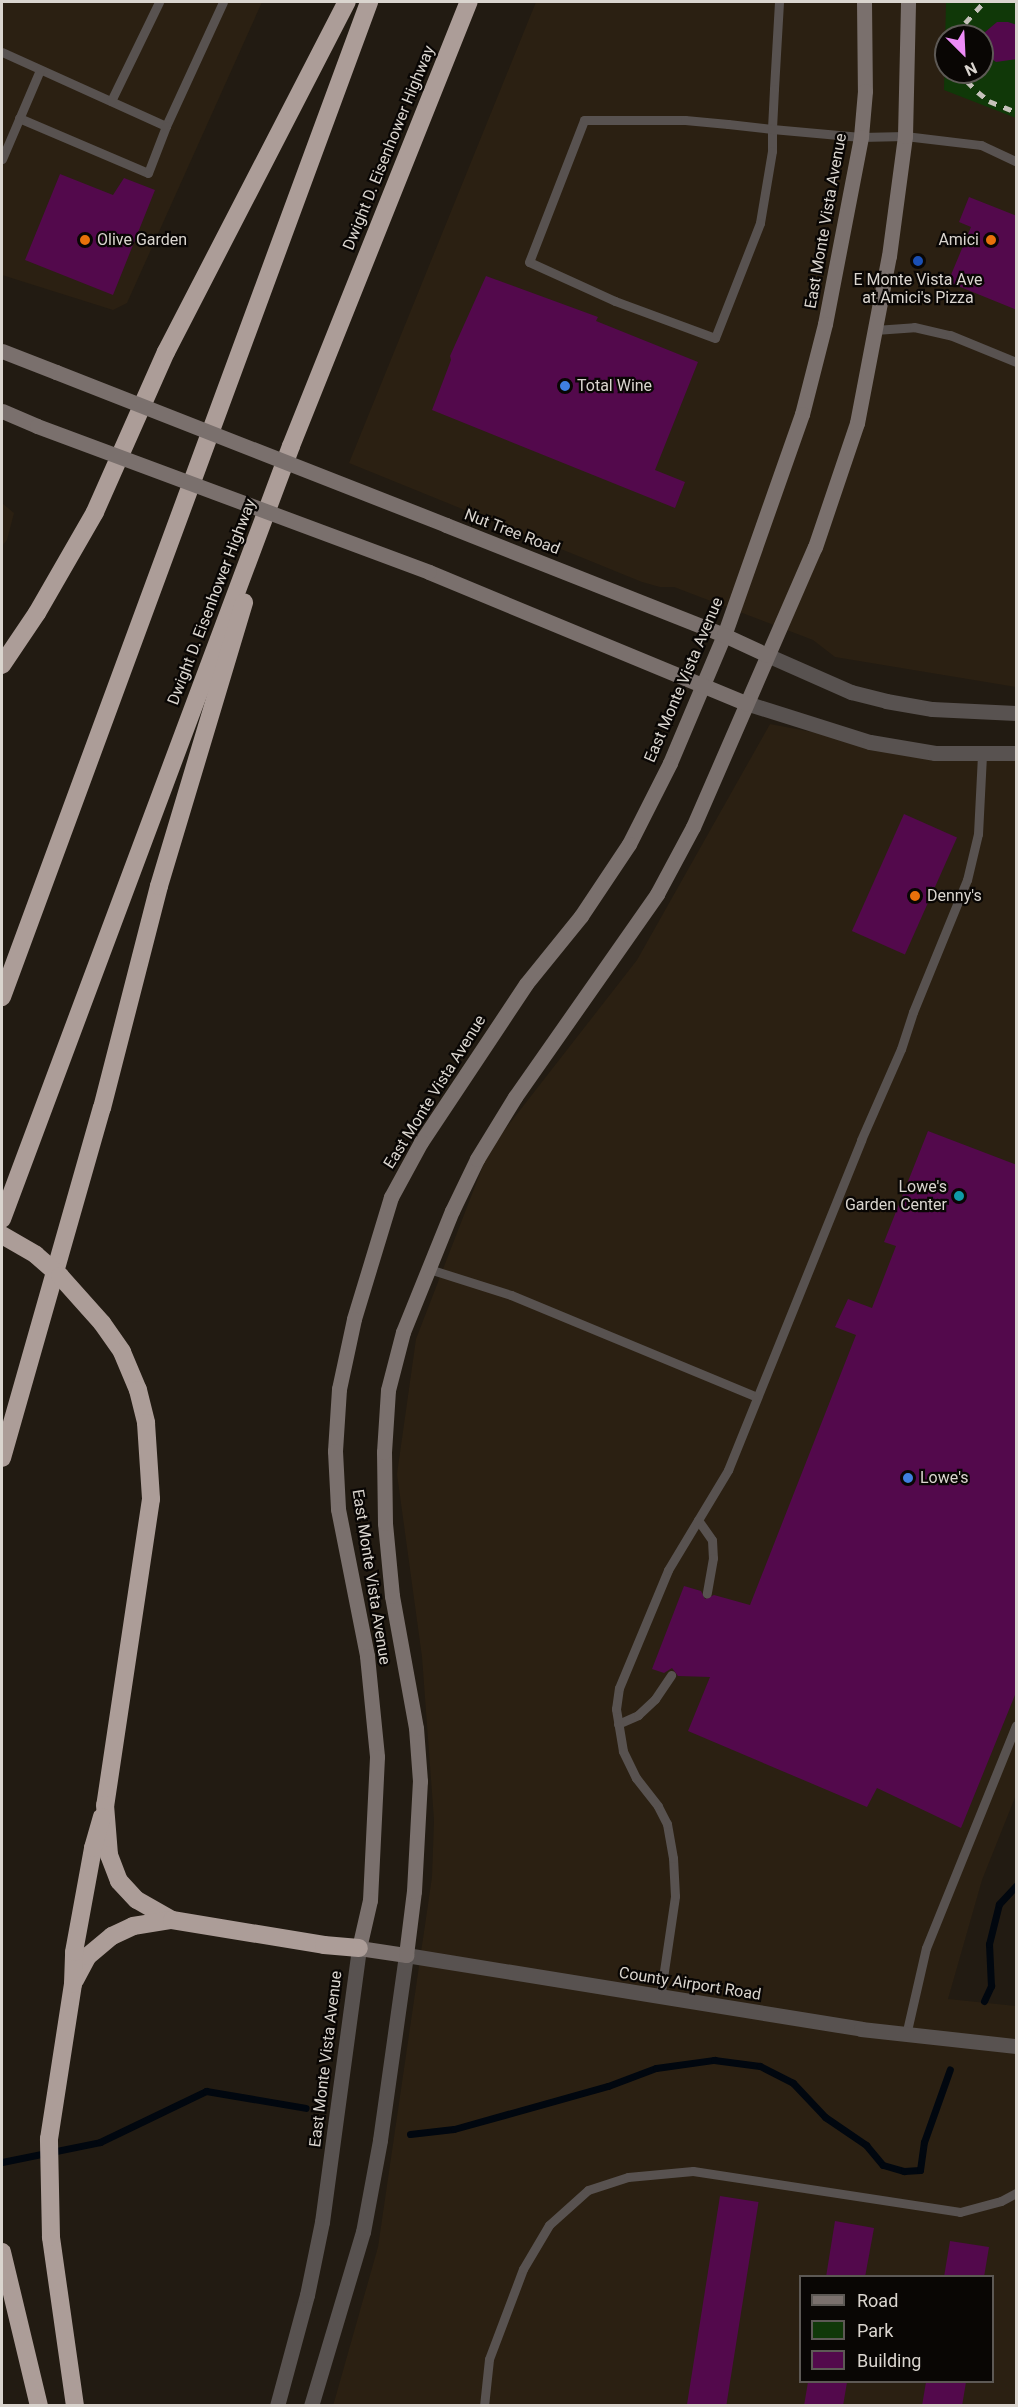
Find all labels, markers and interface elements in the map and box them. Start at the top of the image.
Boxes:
north arrow [934,24,994,84]
street label: Dwight D. Eisenhower Highway [339,43,439,253]
text: N [962,58,980,80]
street label: East Monte Vista Avenue [801,132,851,310]
place label: Olive Garden [97,230,187,250]
place label: Amici [938,230,979,250]
marker: Olive Garden [78,233,92,247]
marker: Amici [984,233,998,247]
marker: E Monte Vista Ave at Amici's Pizza [911,254,925,268]
place label: E Monte Vista Ave at Amici's Pizza [853,270,983,308]
place label: Total Wine [577,376,652,396]
marker: Total Wine [558,379,572,393]
street label: Dwight D. Eisenhower Highway [164,496,260,708]
street label: Nut Tree Road [461,505,563,559]
street label: East Monte Vista Avenue [640,595,728,765]
place label: Denny's [927,886,982,906]
marker: Denny's [908,889,922,903]
street label: East Monte Vista Avenue [380,1012,490,1172]
place label: Lowe's Garden Center [845,1177,947,1215]
marker: Lowe's Garden Center [952,1189,966,1203]
place label: Lowe's [920,1468,969,1488]
marker: Lowe's [901,1471,915,1485]
street label: East Monte Vista Avenue [348,1488,394,1666]
street label: County Airport Road [618,1963,762,2005]
street label: East Monte Vista Avenue [306,1970,346,2148]
legend [799,2275,994,2383]
text: Road [857,2290,898,2311]
text: Park [857,2320,893,2341]
text: Building [857,2350,921,2371]

